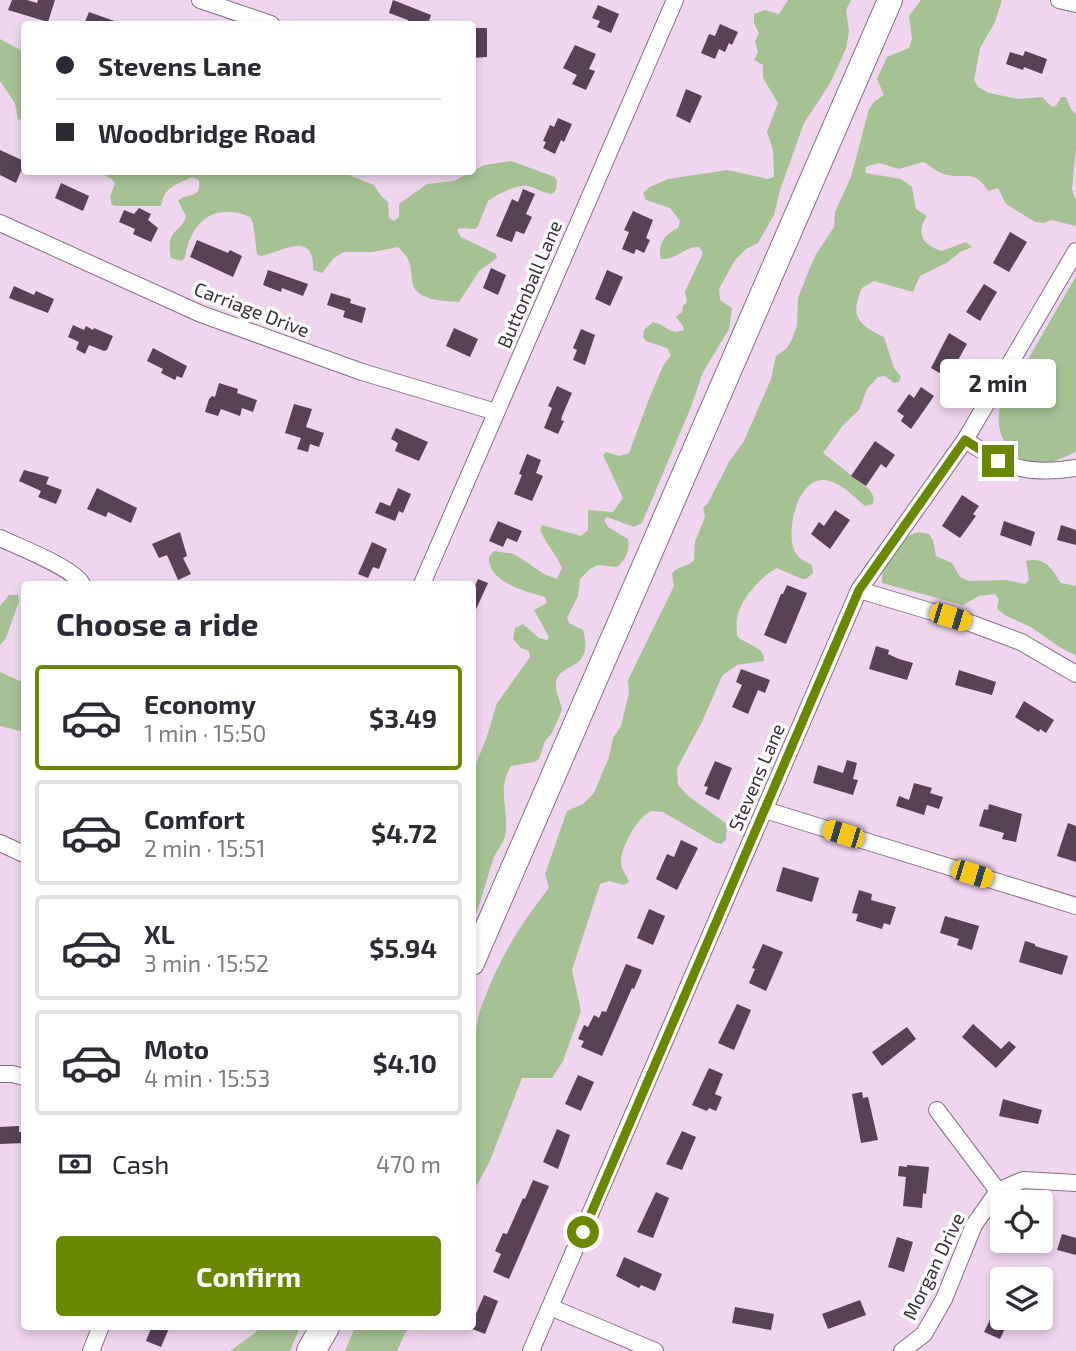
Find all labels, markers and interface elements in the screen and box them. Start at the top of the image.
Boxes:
text: Stevens Lane [98,50,262,81]
text: Woodbridge Road [98,117,316,148]
street label: Buttonball Lane [492,217,566,351]
street label: Carriage Drive [191,276,313,342]
callout: 2 min [940,360,1056,408]
text: 2 min [969,369,1027,397]
route end [982,445,1014,477]
car [927,601,974,633]
text: Choose a ride [56,604,259,642]
icon: car [60,686,123,749]
text: Economy [144,688,256,719]
text: $3.49 [369,702,437,733]
text: 1 min · 15:50 [144,719,266,747]
street label: Stevens Lane [723,720,789,834]
icon: car [60,801,123,864]
text: Comfort [144,803,245,834]
text: $4.72 [371,817,437,848]
car [820,818,867,850]
text: 2 min · 15:51 [144,834,265,862]
car [949,858,996,890]
icon: car [60,916,123,979]
text: XL [144,918,175,949]
text: $5.94 [369,932,437,963]
text: 3 min · 15:52 [144,949,269,977]
icon: car [60,1031,123,1094]
text: Moto [144,1033,209,1064]
text: $4.10 [373,1047,437,1078]
text: 4 min · 15:53 [144,1064,270,1092]
icon: cash [56,1145,94,1183]
text: Cash [112,1148,169,1179]
text: 470 m [376,1150,441,1178]
map controls [990,1190,1053,1330]
button: locate [990,1190,1053,1253]
street label: Morgan Drive [897,1209,969,1323]
route start [567,1216,599,1248]
button: Confirm [56,1236,441,1316]
button: layers [990,1267,1053,1330]

